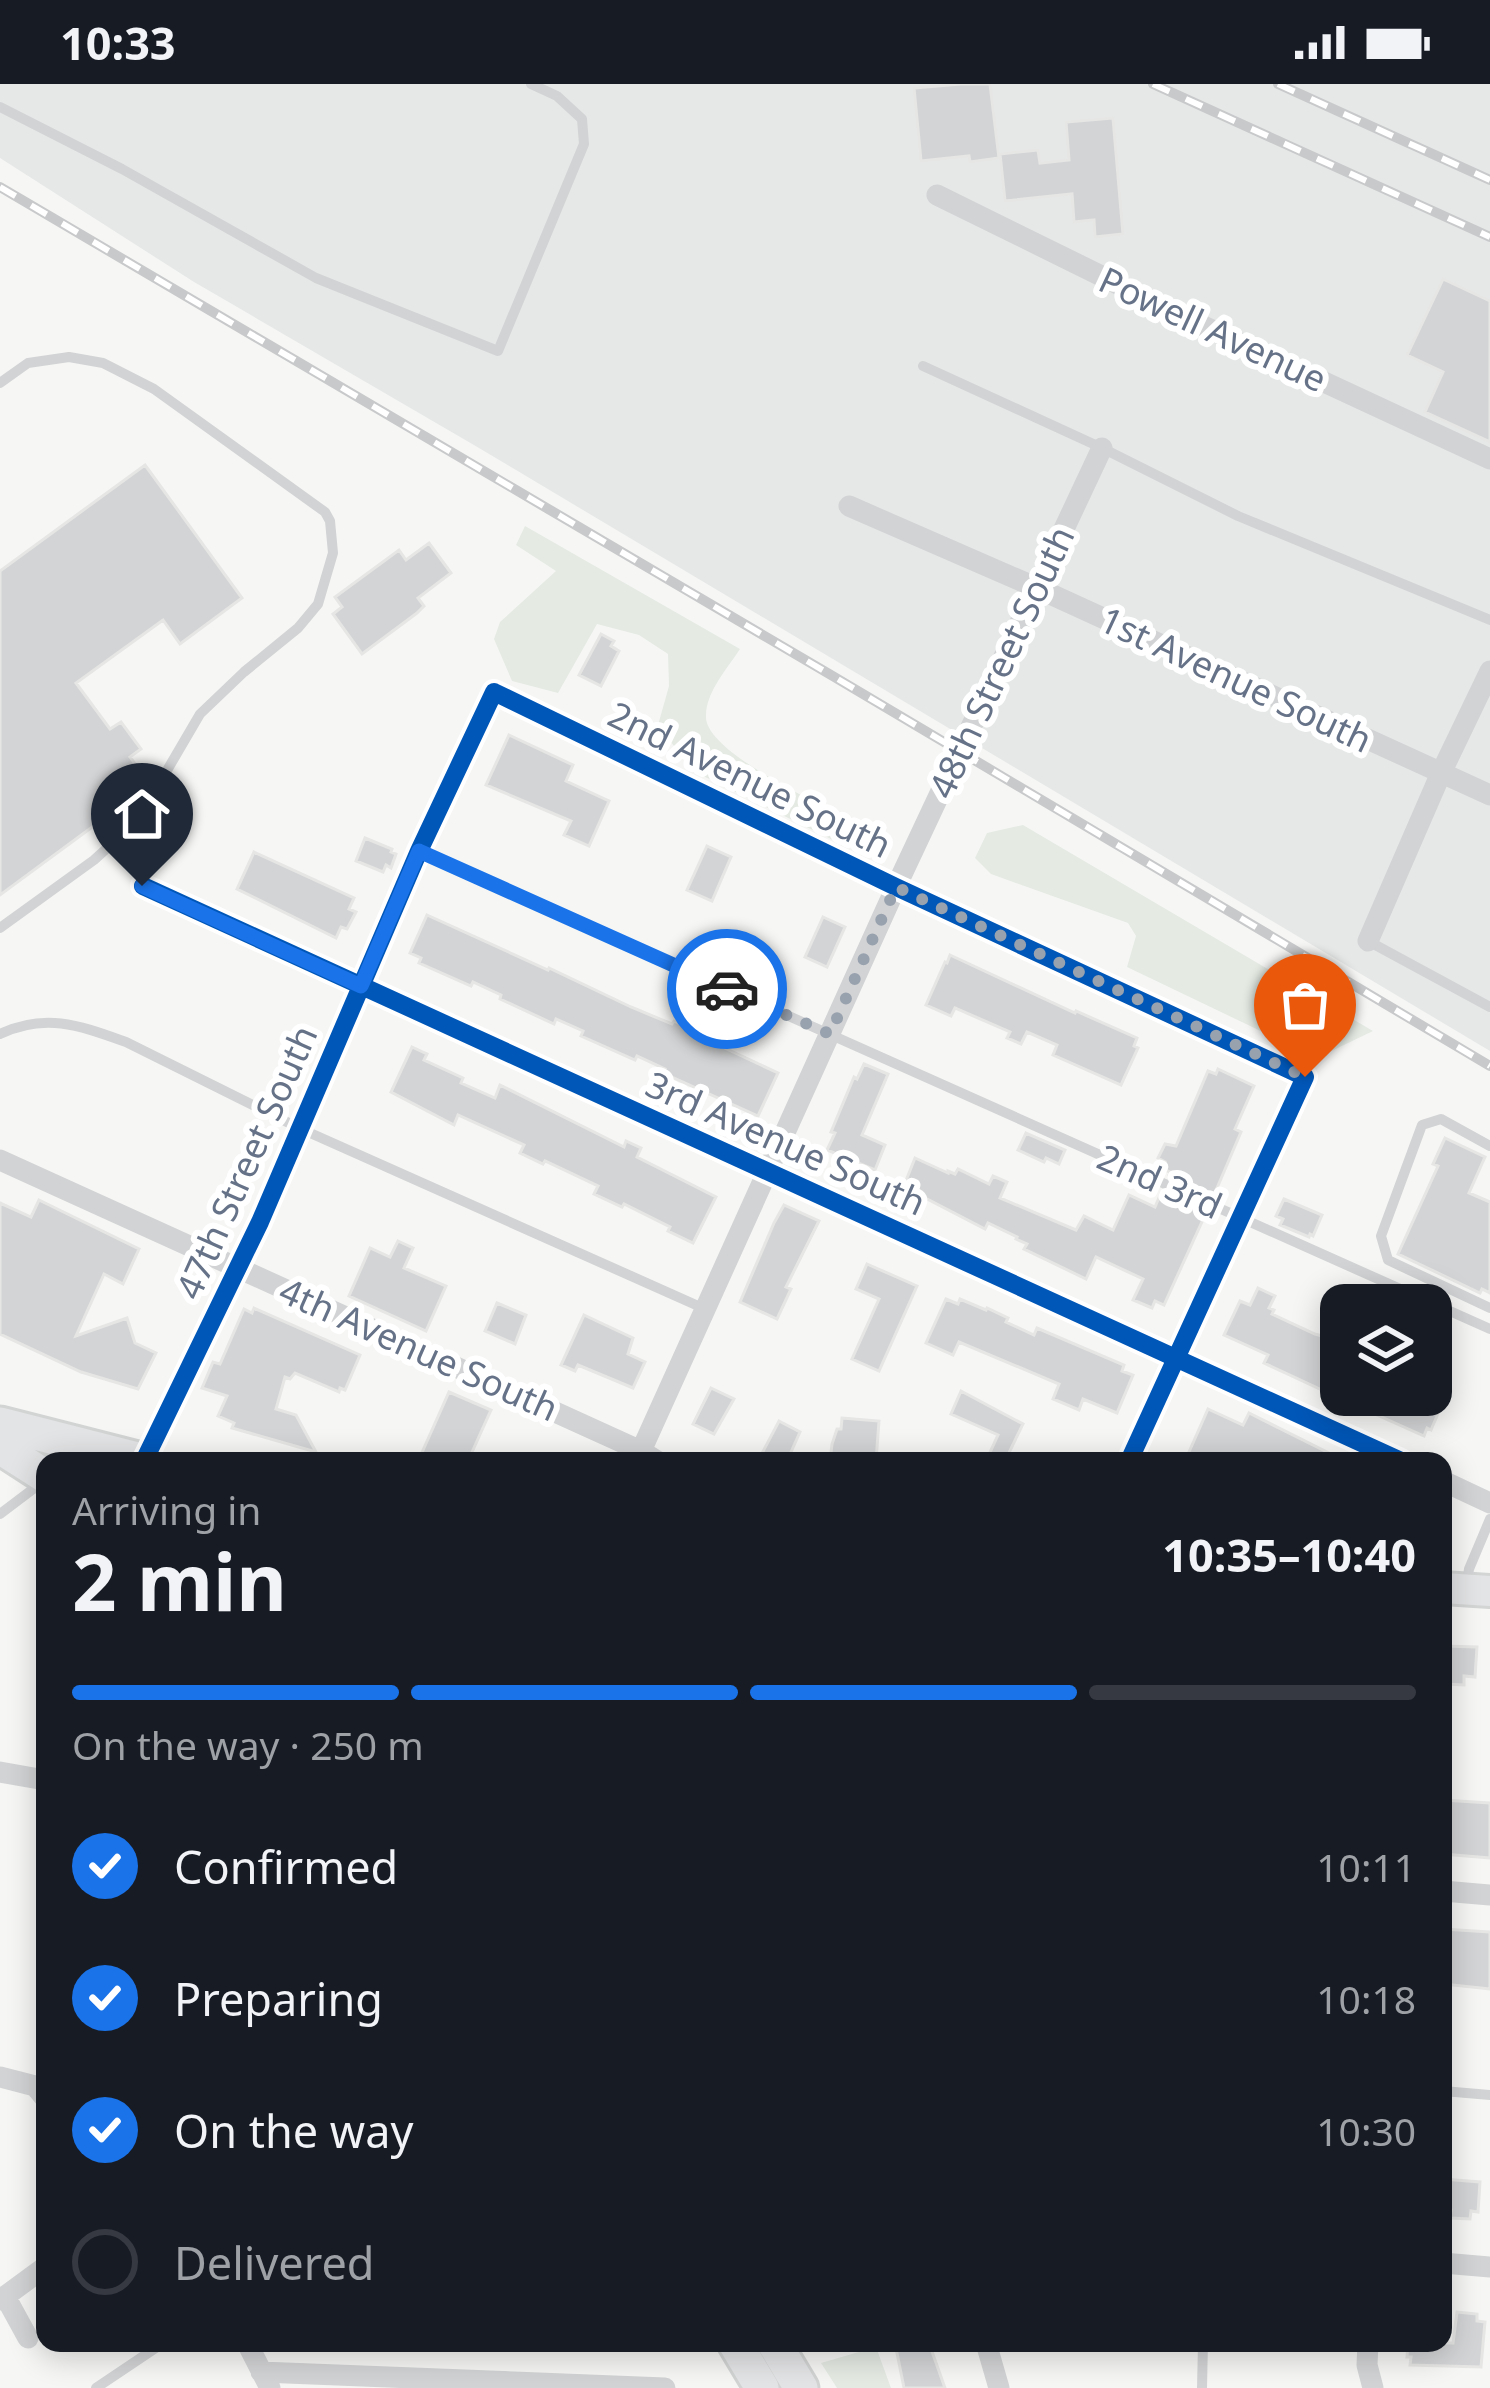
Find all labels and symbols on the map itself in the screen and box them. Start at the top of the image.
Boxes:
street label: Powell Avenue [1091,255,1335,403]
street label: 48th Street South [917,518,1085,806]
street label: 1st Avenue South [1092,594,1380,764]
street label: 2nd Avenue South [600,689,900,869]
pin [91,763,193,886]
courier [667,929,787,1049]
pin [1254,954,1356,1077]
street label: 47th Street South [164,1017,328,1307]
street label: 3rd Avenue South [639,1059,933,1227]
street label: 2nd 3rd [1090,1132,1230,1230]
street label: 4th Avenue South [272,1266,566,1432]

